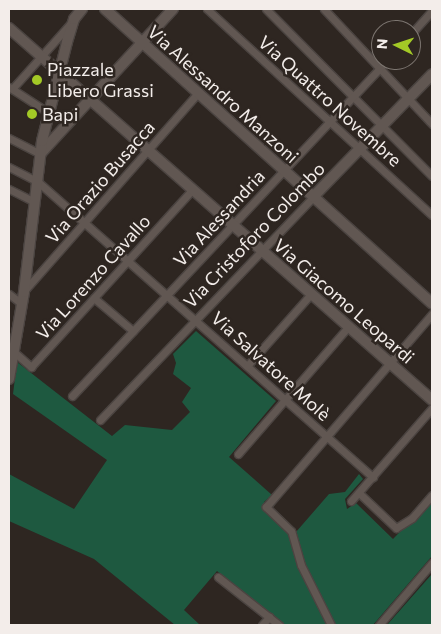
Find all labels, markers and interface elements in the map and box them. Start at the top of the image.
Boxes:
north arrow [371,20,421,70]
street label: Via Alessandro Manzoni [143,21,303,167]
street label: Via Quattro Novembre [254,31,406,171]
place label: Piazzale Libero Grassi [47,59,154,102]
marker: Piazzale Libero Grassi [31,74,43,86]
place label: Bapi [42,103,78,125]
marker: Bapi [26,108,38,120]
street label: Via Orazio Busacca [41,116,159,248]
street label: Via Cristoforo Colombo [179,158,329,312]
street label: Via Alessandria [169,165,269,271]
street label: Via Lorenzo Cavallo [31,210,155,344]
street label: Via Giacomo Leopardi [269,234,419,368]
street label: Via Salvatore Molè [207,307,335,425]

